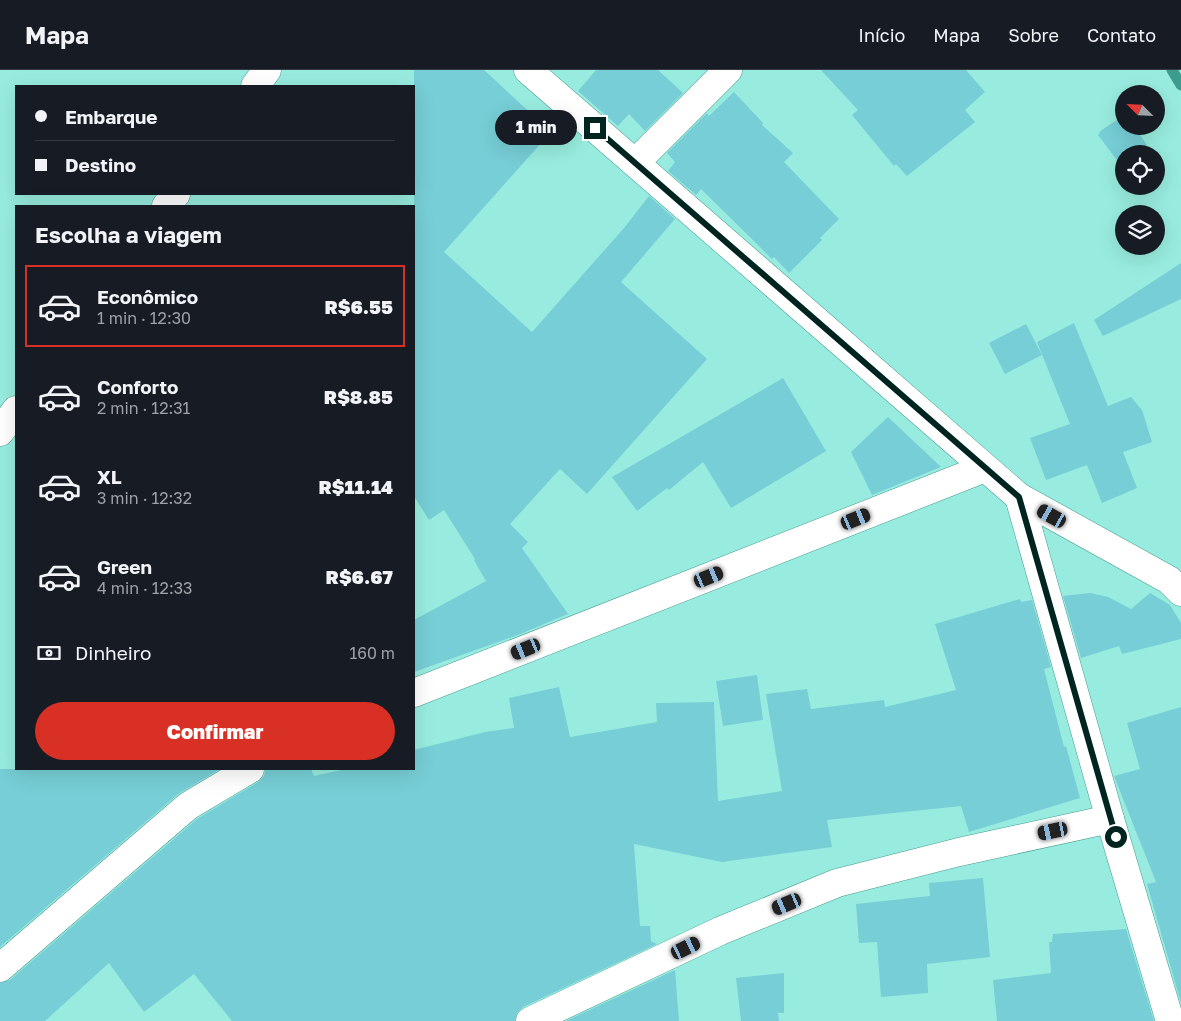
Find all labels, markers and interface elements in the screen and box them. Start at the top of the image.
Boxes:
text: Mapa [25,20,89,49]
text: Início [858,24,905,46]
text: Mapa [933,24,980,46]
text: Sobre [1008,24,1059,46]
text: Contato [1087,24,1156,46]
north arrow [1115,85,1165,135]
map controls [1115,85,1165,255]
text: Embarque [65,105,158,128]
callout: 1 min [495,110,578,146]
text: 1 min [516,117,556,137]
route end [584,117,606,139]
button: locate [1115,145,1165,195]
text: Destino [65,153,136,176]
button: layers [1115,205,1165,255]
text: Escolha a viagem [35,221,222,248]
icon: car [37,284,82,329]
text: Econômico [97,285,198,308]
text: R$6.55 [324,295,393,318]
text: 1 min · 12:30 [97,308,191,328]
icon: car [37,374,82,419]
text: Conforto [97,375,178,398]
text: R$8.85 [324,385,393,408]
text: 2 min · 12:31 [97,398,190,418]
icon: car [37,464,82,509]
text: XL [97,465,122,488]
text: R$11.14 [319,475,393,498]
text: 3 min · 12:32 [97,488,192,508]
car [1035,502,1068,530]
car [839,506,872,532]
icon: car [37,554,82,599]
text: Green [97,555,152,578]
car [692,564,725,590]
text: R$6.67 [326,565,393,588]
text: 4 min · 12:33 [97,578,192,598]
car [509,636,542,662]
icon: cash [35,639,63,667]
text: Dinheiro [75,641,152,664]
text: 160 m [349,643,395,663]
button: Confirmar [35,702,395,760]
car [1036,821,1069,841]
route start [1105,826,1127,848]
car [770,891,803,917]
car [669,935,702,961]

